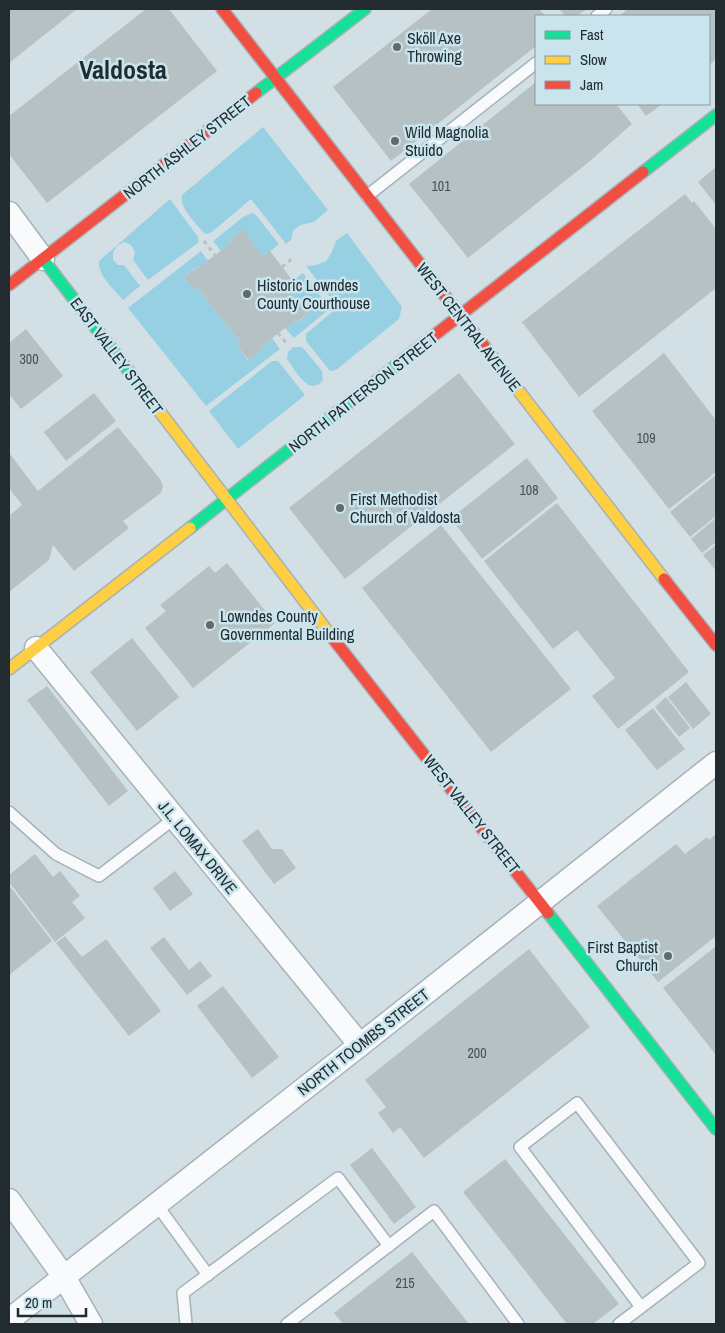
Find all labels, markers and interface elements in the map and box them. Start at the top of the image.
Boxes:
legend [535,15,710,105]
text: Fast [580,24,604,45]
place label: Sköll Axe Throwing [407,27,462,67]
marker: Sköll Axe Throwing [391,41,403,53]
text: Slow [580,49,607,70]
district label: Valdosta [79,52,167,87]
text: Jam [580,74,603,95]
street label: NORTH ASHLEY STREET [119,90,255,204]
place label: Wild Magnolia Stuido [405,121,490,161]
marker: Wild Magnolia Stuido [389,135,401,147]
house number: 101 [431,177,451,195]
street label: WEST CENTRAL AVENUE [412,258,526,396]
place label: Historic Lowndes County Courthouse [257,274,370,314]
marker: Historic Lowndes County Courthouse [241,288,253,300]
street label: EAST VALLEY STREET [66,293,168,419]
street label: NORTH PATTERSON STREET [284,327,442,457]
house number: 300 [19,350,39,368]
house number: 109 [636,429,656,447]
house number: 108 [519,481,539,499]
place label: First Methodist Church of Valdosta [350,488,461,528]
marker: First Methodist Church of Valdosta [334,502,346,514]
place label: Lowndes County Governmental Building [220,605,355,645]
marker: Lowndes County Governmental Building [204,619,216,631]
street label: WEST VALLEY STREET [419,750,525,878]
street label: J.L. LOMAX DRIVE [153,796,243,898]
place label: First Baptist Church [587,936,658,976]
marker: First Baptist Church [662,950,674,962]
street label: NORTH TOOMBS STREET [292,983,434,1101]
house number: 200 [467,1044,487,1062]
house number: 215 [395,1274,415,1292]
scale bar [18,1286,85,1318]
text: 20 m [25,1292,52,1313]

